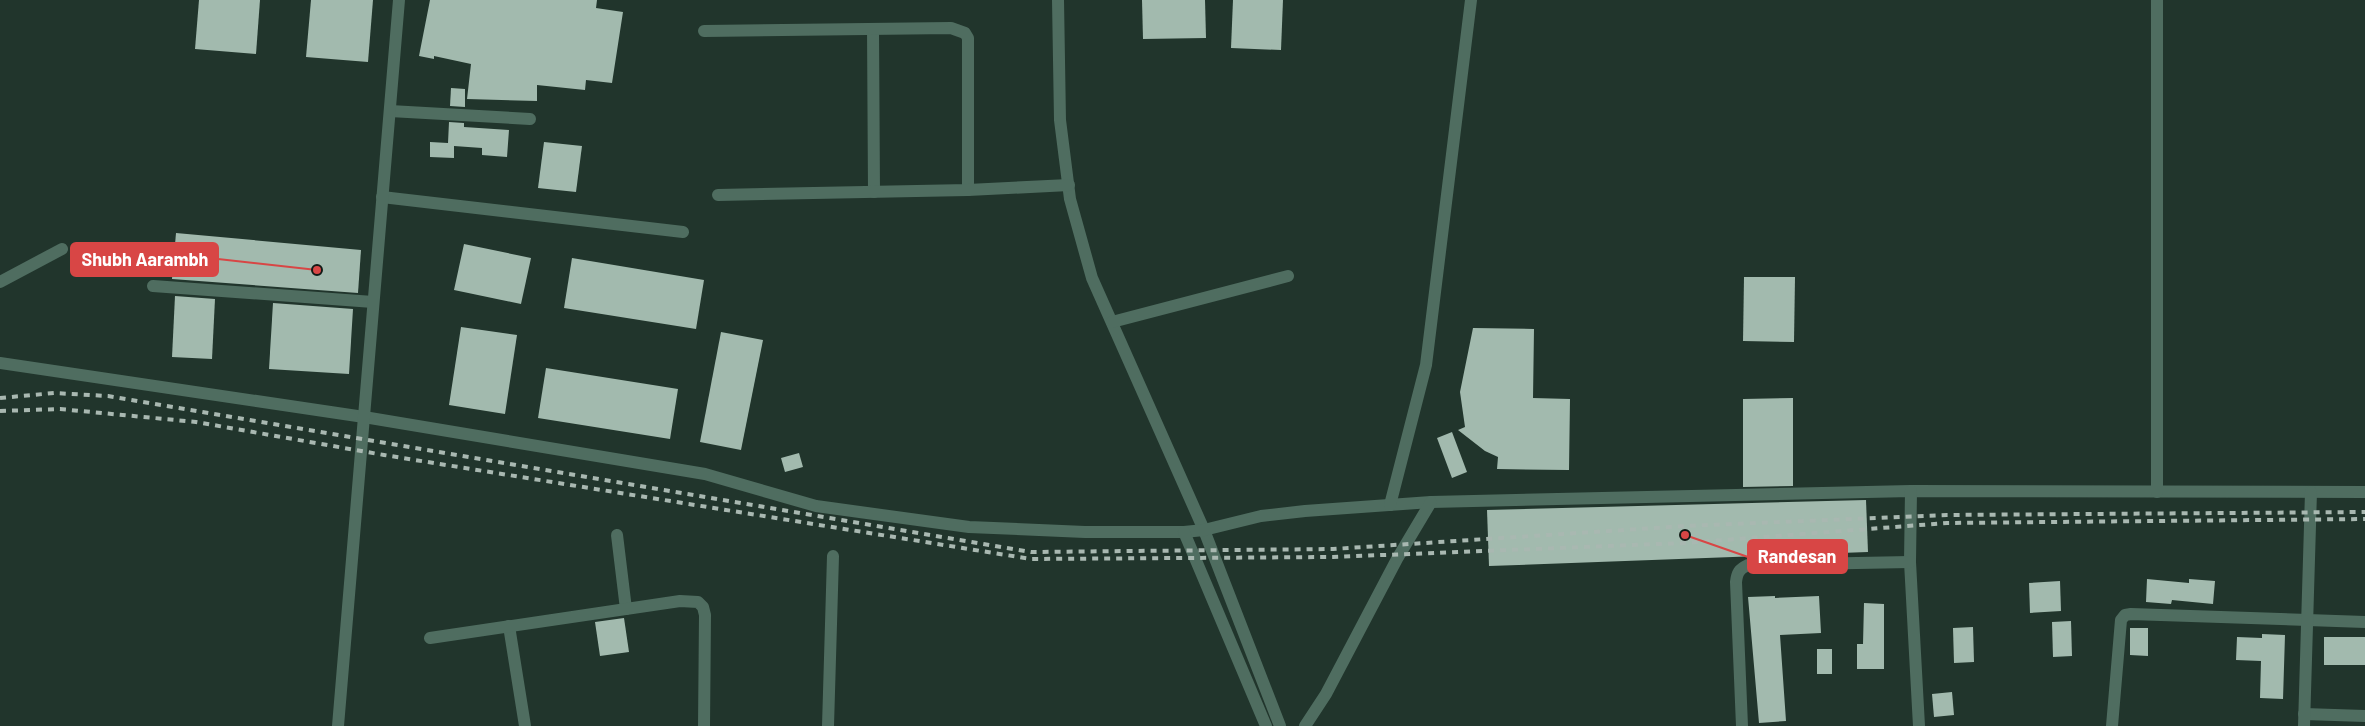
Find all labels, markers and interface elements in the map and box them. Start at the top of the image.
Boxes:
callout: Shubh Aarambh [71,243,218,276]
text: Shubh Aarambh [82,248,208,270]
callout: Randesan [1748,540,1847,573]
text: Randesan [1758,545,1836,567]

